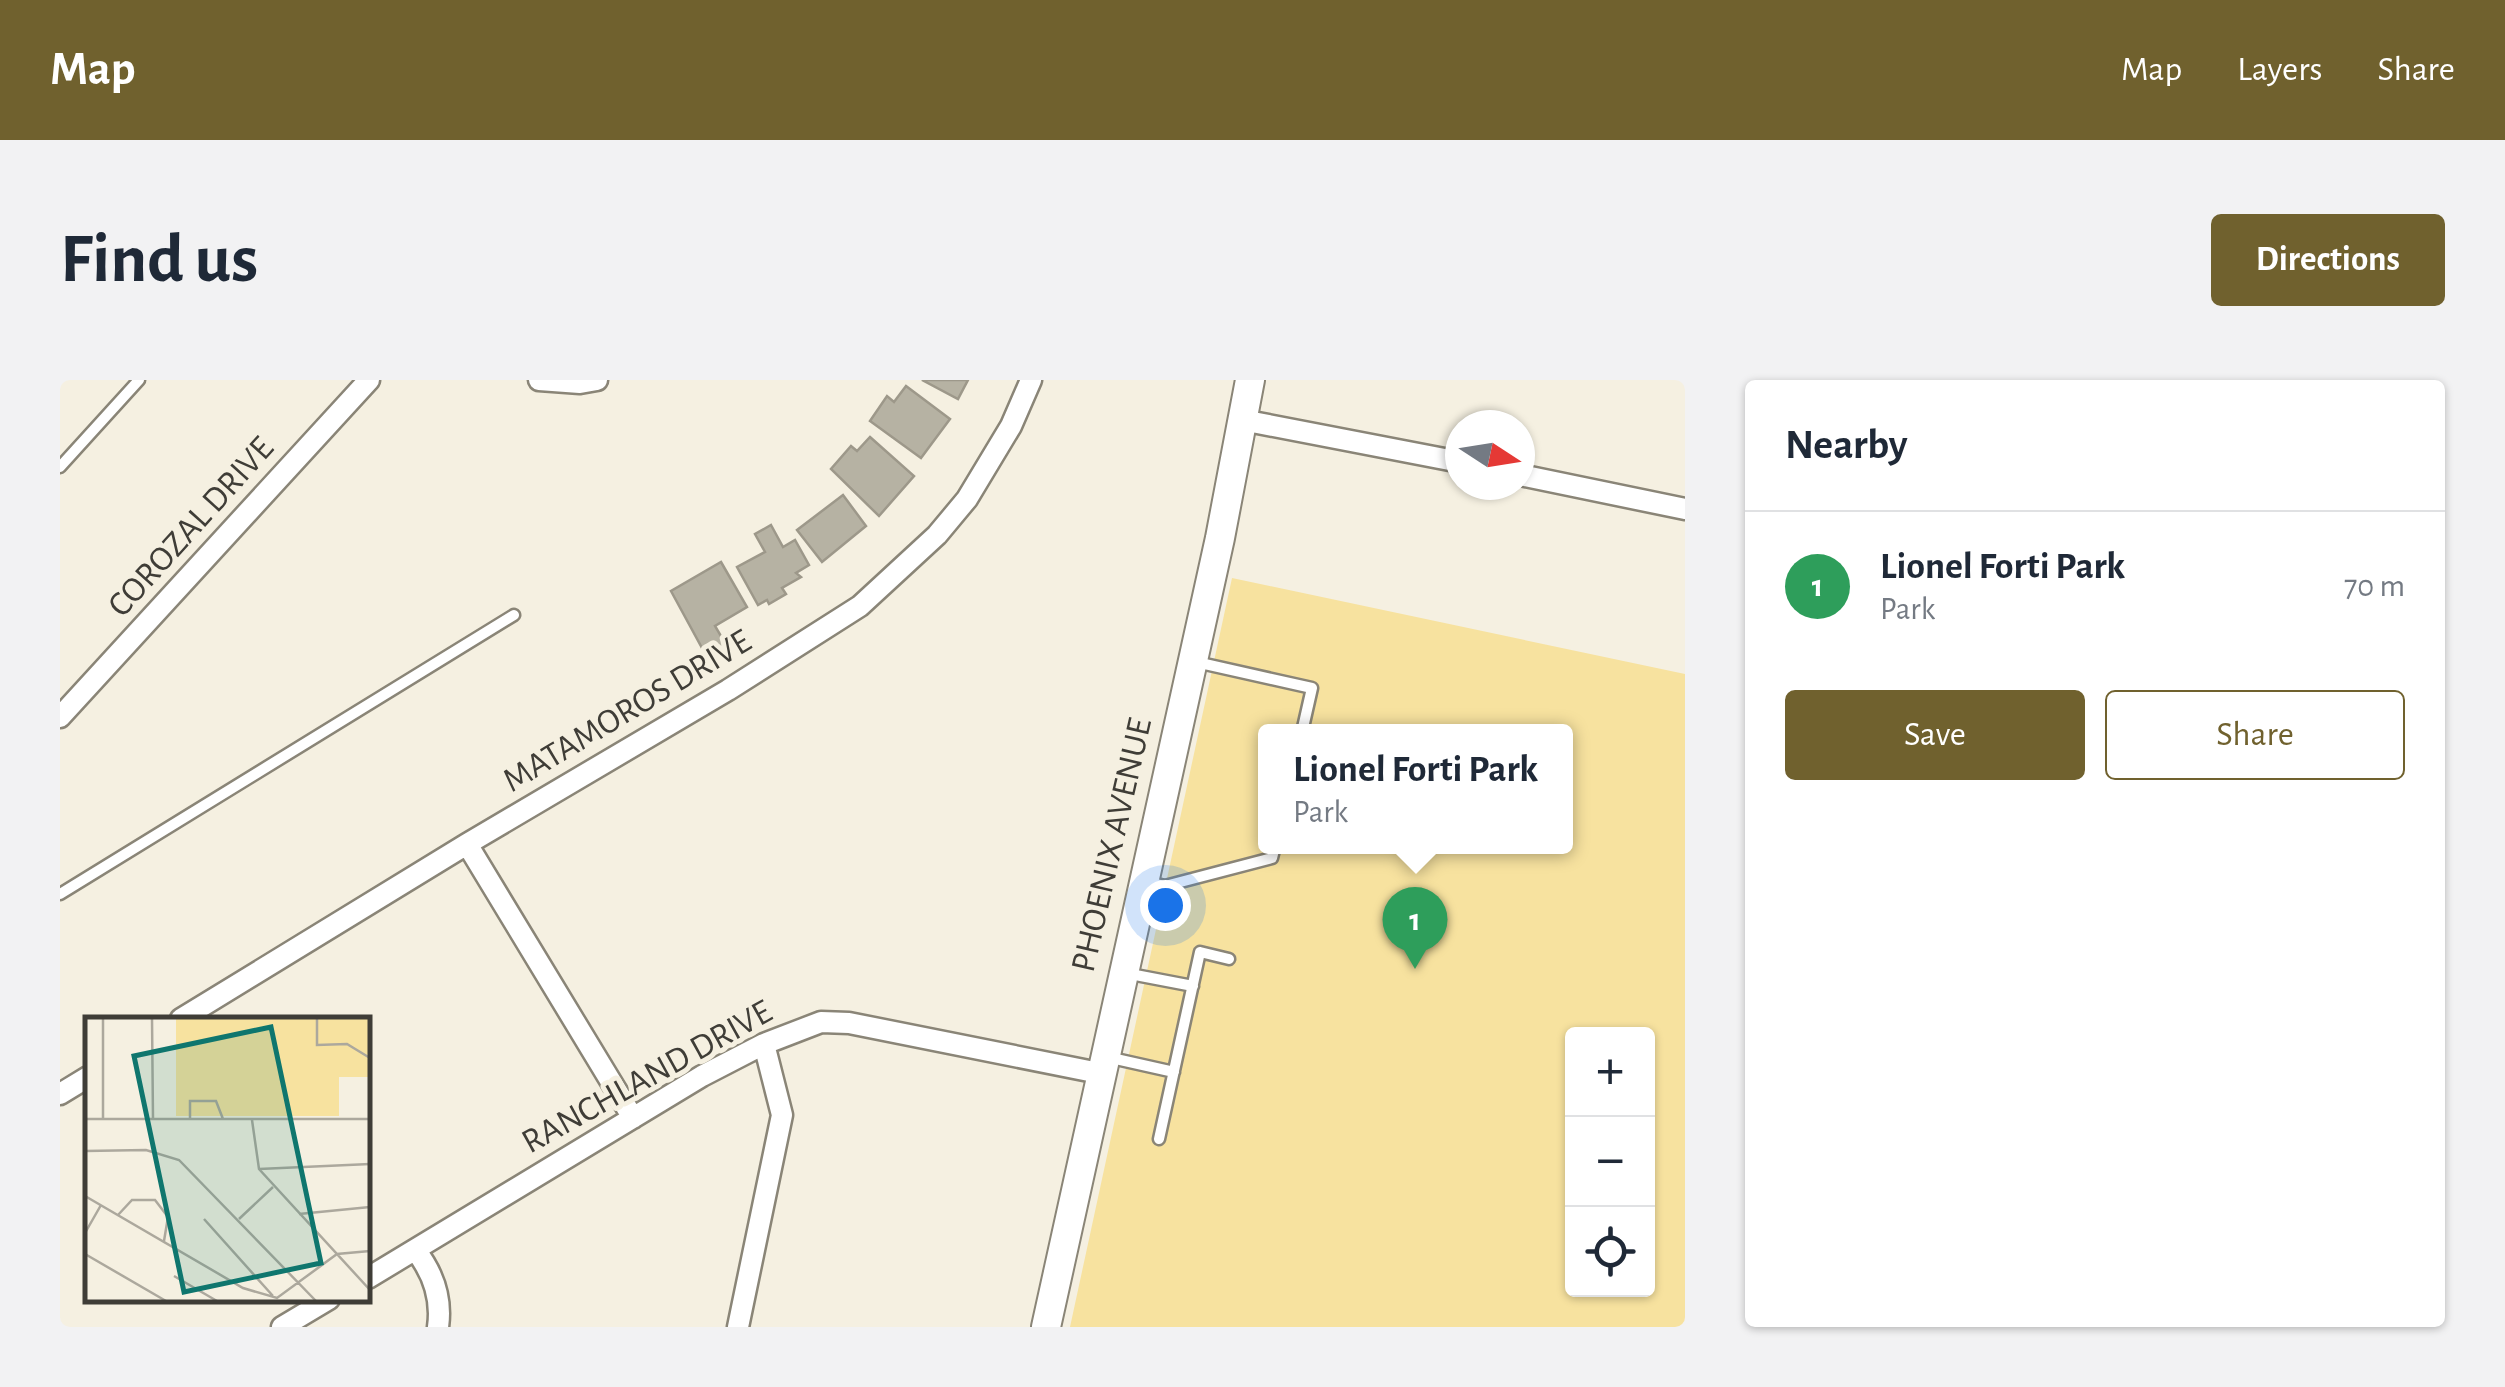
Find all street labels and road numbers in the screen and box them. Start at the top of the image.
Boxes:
street label: COROZAL DRIVE [102,430,280,623]
street label: MATAMOROS DRIVE [497,623,757,799]
street label: PHOENIX AVENUE [1066,715,1158,975]
street label: RANCHLAND DRIVE [516,994,778,1160]

